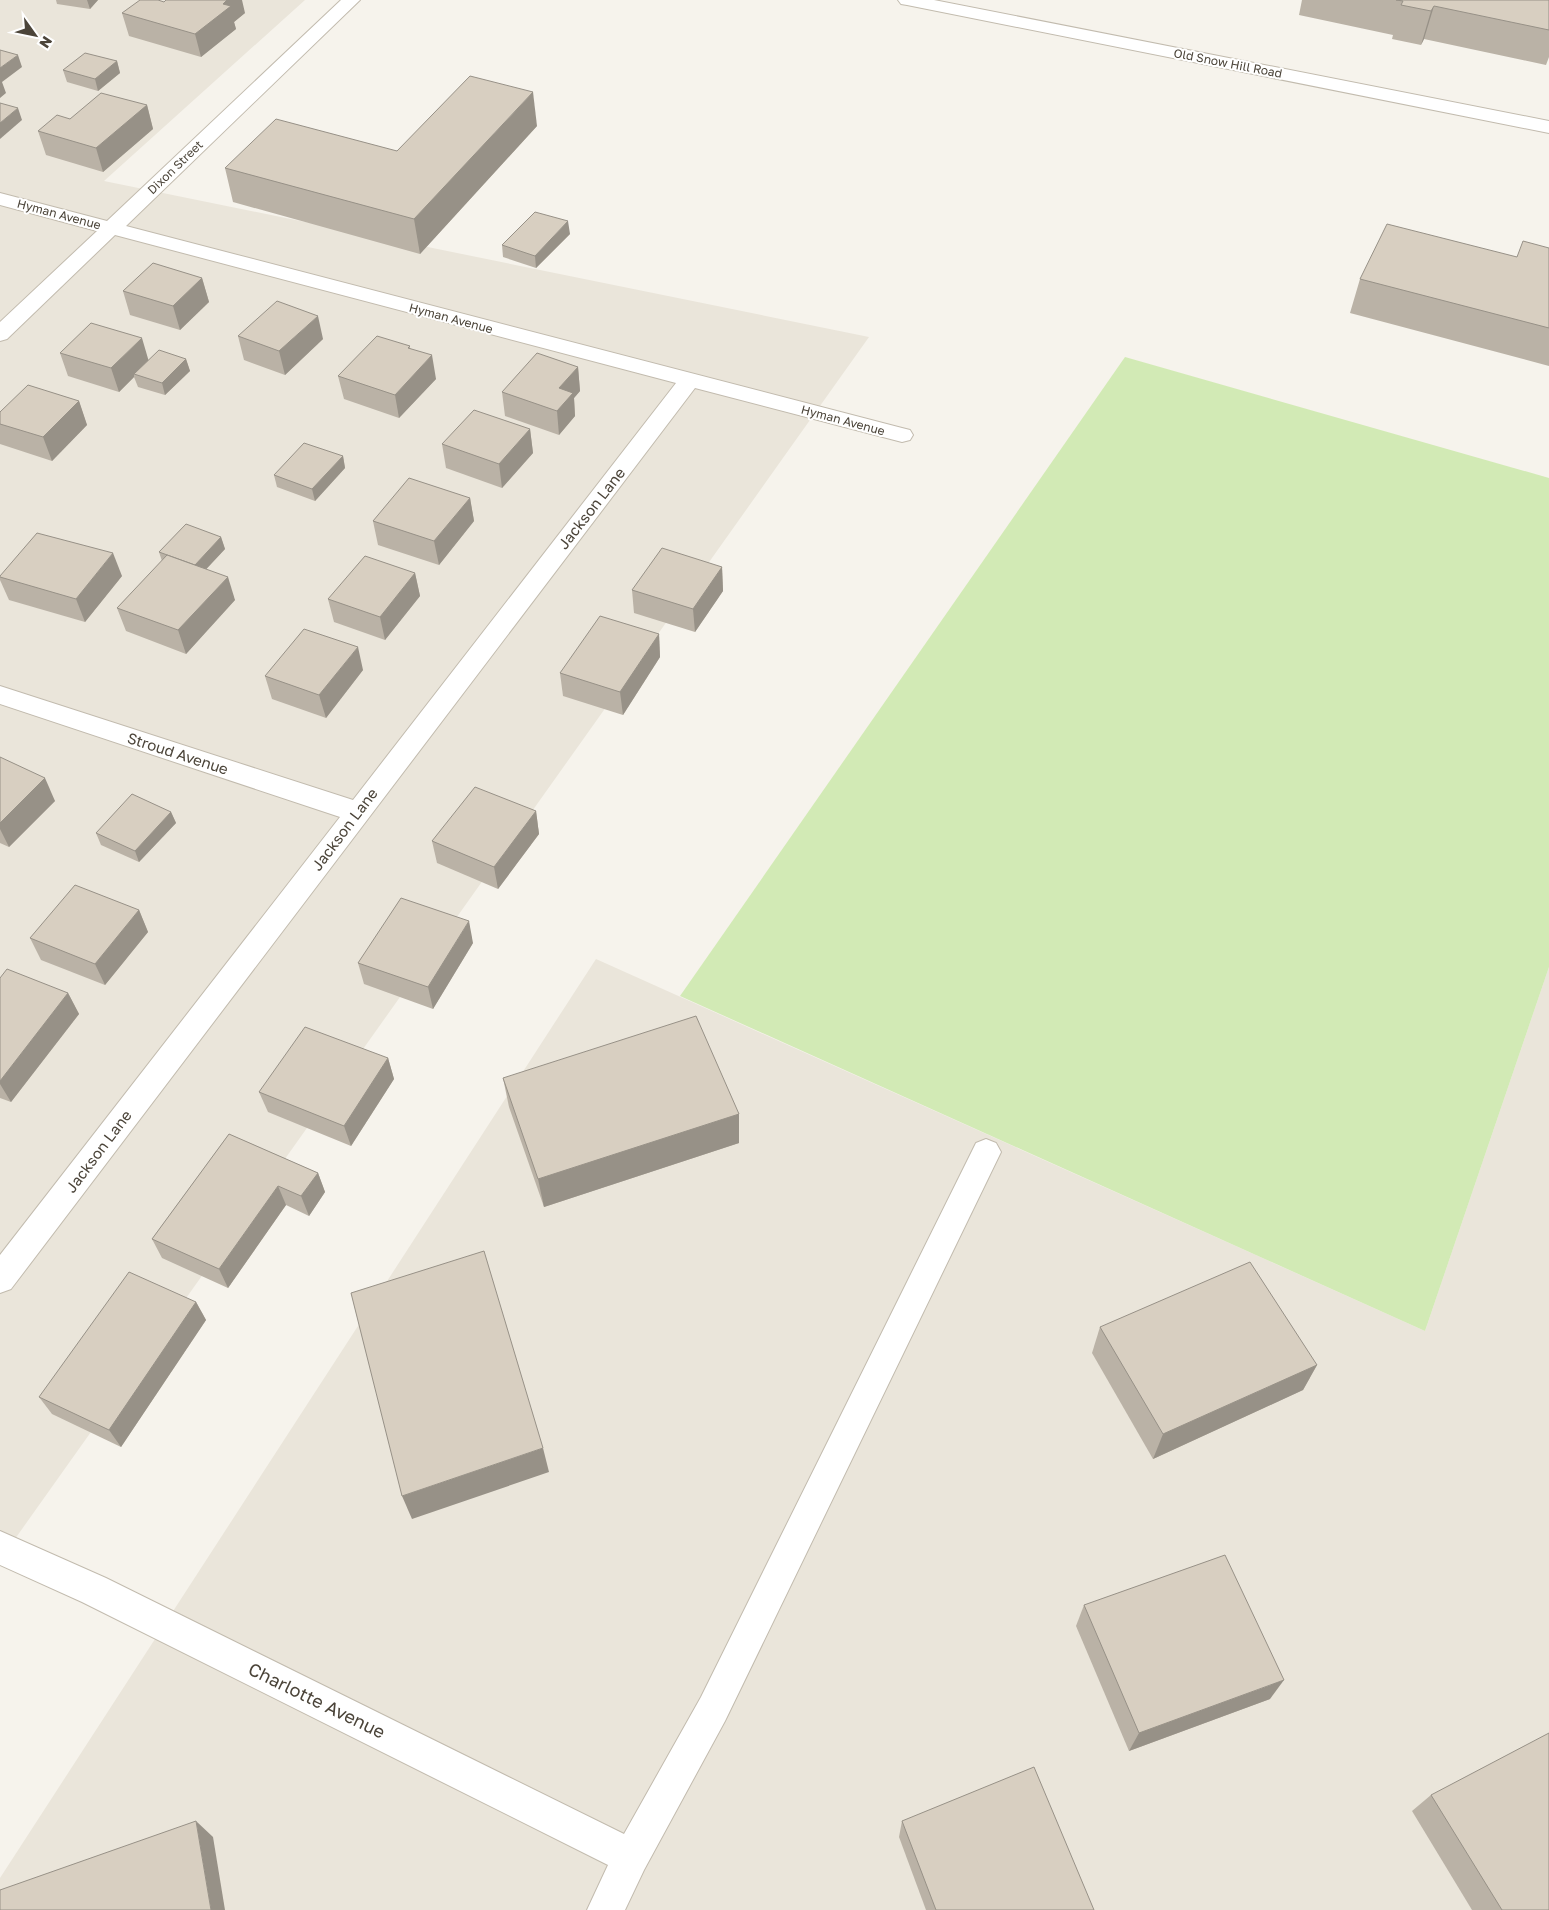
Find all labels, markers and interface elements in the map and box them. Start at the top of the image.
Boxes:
north arrow [10,10,60,60]
text: N [36,33,56,51]
street label: Old Snow Hill Road [1172,45,1284,81]
street label: Dixon Street [144,137,206,197]
street label: Hyman Avenue [16,196,103,232]
street label: Hyman Avenue [408,300,495,336]
street label: Hyman Avenue [800,402,887,438]
street label: Jackson Lane [554,463,629,552]
street label: Stroud Avenue [125,728,231,778]
street label: Jackson Lane [307,784,381,874]
street label: Jackson Lane [61,1106,135,1196]
street label: Charlotte Avenue [245,1657,389,1743]

